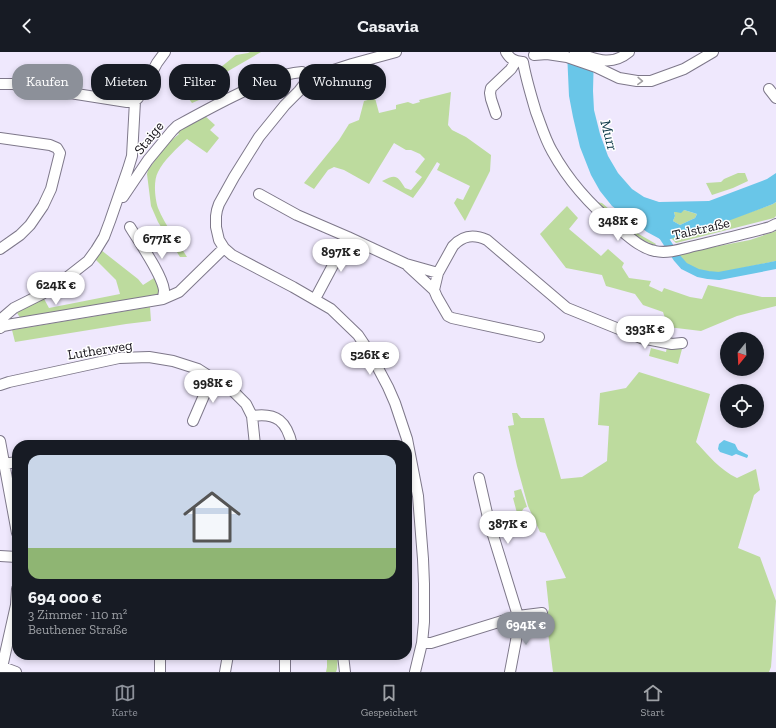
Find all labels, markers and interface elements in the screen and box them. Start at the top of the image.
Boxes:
icon: back [16,15,38,37]
text: Casavia [357,15,419,37]
icon: person [738,15,760,37]
chip: Kaufen [12,64,83,100]
chip: Mieten [91,64,161,100]
chip: Filter [169,64,230,100]
chip: Neu [238,64,291,100]
chip: Wohnung [299,64,386,100]
one-way arrow [638,77,644,85]
street label: Staige [131,118,168,158]
water label: Murr [596,118,622,153]
pin: 348K € [585,208,651,242]
text: 348K € [598,213,638,228]
street label: Talstraße [671,214,732,244]
pin: 677K € [129,226,195,260]
text: 677K € [143,231,181,246]
pin: 897K € [308,239,374,273]
text: 897K € [321,244,361,259]
pin: 624K € [23,272,89,306]
text: 624K € [36,277,76,292]
pin: 393K € [612,316,678,350]
text: 393K € [625,321,665,336]
north arrow [720,332,764,376]
map controls [720,332,764,428]
street label: Lutherweg [66,336,134,364]
pin: 526K € [337,342,403,376]
text: 526K € [350,347,390,362]
pin: 998K € [180,370,246,404]
text: 998K € [193,375,233,390]
button: locate [720,384,764,428]
icon: home [176,481,248,553]
pin: 387K € [475,511,541,545]
text: 387K € [488,516,528,531]
text: 694 000 € [28,587,102,607]
text: 3 Zimmer · 110 m² [28,607,127,622]
pin: 694K € [493,612,559,646]
text: 694K € [506,617,546,632]
text: Beuthener Straße [28,622,127,637]
tab: Karte [111,682,138,719]
tab: Gespeichert [361,682,418,719]
tab: Start [641,682,665,719]

